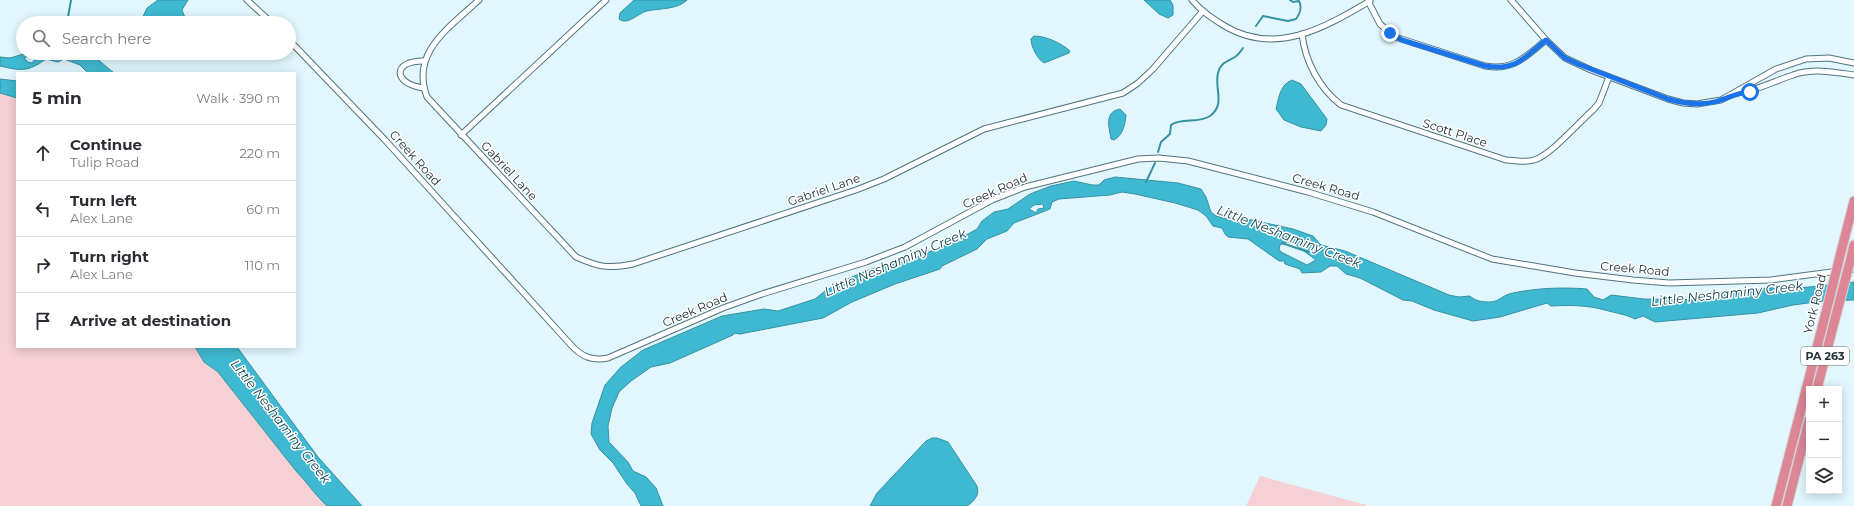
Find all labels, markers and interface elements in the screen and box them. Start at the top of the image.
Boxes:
search box [16,16,296,60]
route end [1381,24,1399,42]
icon: search [30,27,52,49]
text: Search here [62,29,151,48]
route start [1741,83,1759,101]
text: 5 min [32,88,82,108]
text: Walk · 390 m [196,90,280,106]
street label: Scott Place [1421,115,1489,150]
street label: Creek Road [387,127,444,188]
text: Continue [70,135,142,154]
street label: Gabriel Lane [478,138,541,203]
icon: ahead [32,142,54,164]
text: 220 m [239,145,280,161]
text: Tulip Road [70,154,139,170]
street label: Gabriel Lane [786,170,862,209]
street label: Creek Road [960,170,1030,212]
street label: Creek Road [1291,170,1362,203]
text: Turn left [70,191,137,210]
icon: left [32,198,54,220]
text: 60 m [246,201,280,217]
water label: Little Neshaminy Creek [1215,201,1364,271]
text: Alex Lane [70,210,133,226]
water label: Little Neshaminy Creek [822,224,970,299]
text: Turn right [70,247,149,266]
icon: right [32,254,54,276]
text: 110 m [245,257,280,273]
street label: Creek Road [1600,258,1670,279]
text: Alex Lane [70,266,133,282]
street label: York Road [1800,273,1829,335]
water label: Little Neshaminy Creek [1650,277,1805,309]
street label: Creek Road [660,289,730,330]
icon: arrive [32,310,54,332]
text: Arrive at destination [70,311,231,330]
road number: PA 263 [1801,347,1849,365]
water label: Little Neshaminy Creek [228,356,335,487]
map controls [1806,386,1842,494]
button: + [1806,386,1842,422]
button: − [1806,422,1842,458]
button: layers [1806,458,1842,494]

